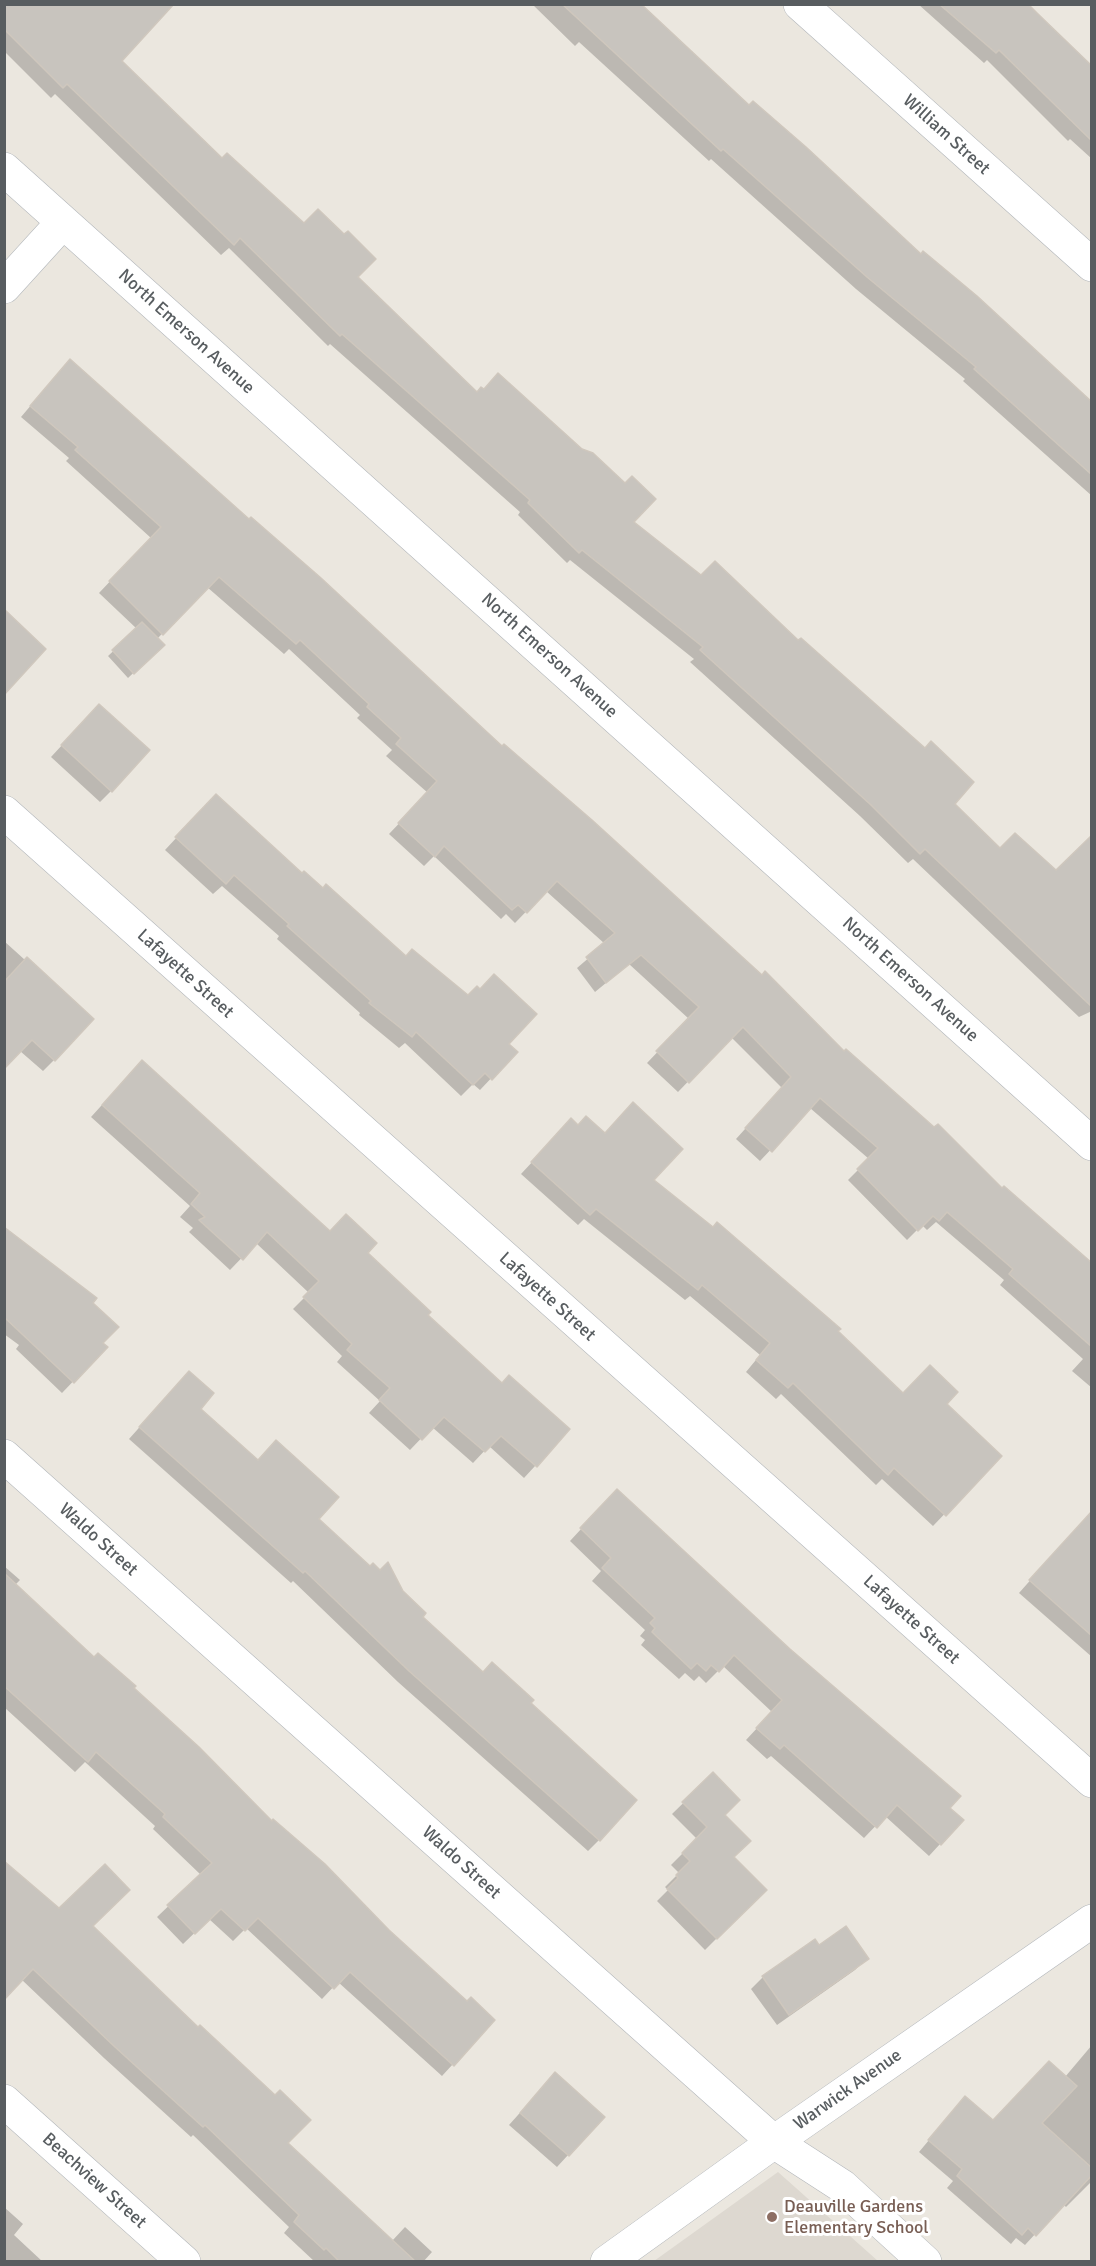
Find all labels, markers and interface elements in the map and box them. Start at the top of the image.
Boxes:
street label: William Street [898,90,994,180]
street label: North Emerson Avenue [113,265,259,399]
street label: North Emerson Avenue [476,589,622,723]
street label: North Emerson Avenue [837,913,983,1047]
street label: Lafayette Street [132,925,238,1023]
street label: Lafayette Street [494,1248,600,1346]
street label: Waldo Street [54,1499,142,1581]
street label: Lafayette Street [858,1571,964,1669]
street label: Waldo Street [417,1822,505,1904]
street label: Warwick Avenue [790,2045,906,2135]
street label: Beachview Street [38,2129,150,2233]
place label: Deauville Gardens Elementary School [784,2196,929,2238]
marker: Deauville Gardens Elementary School [765,2210,779,2224]

